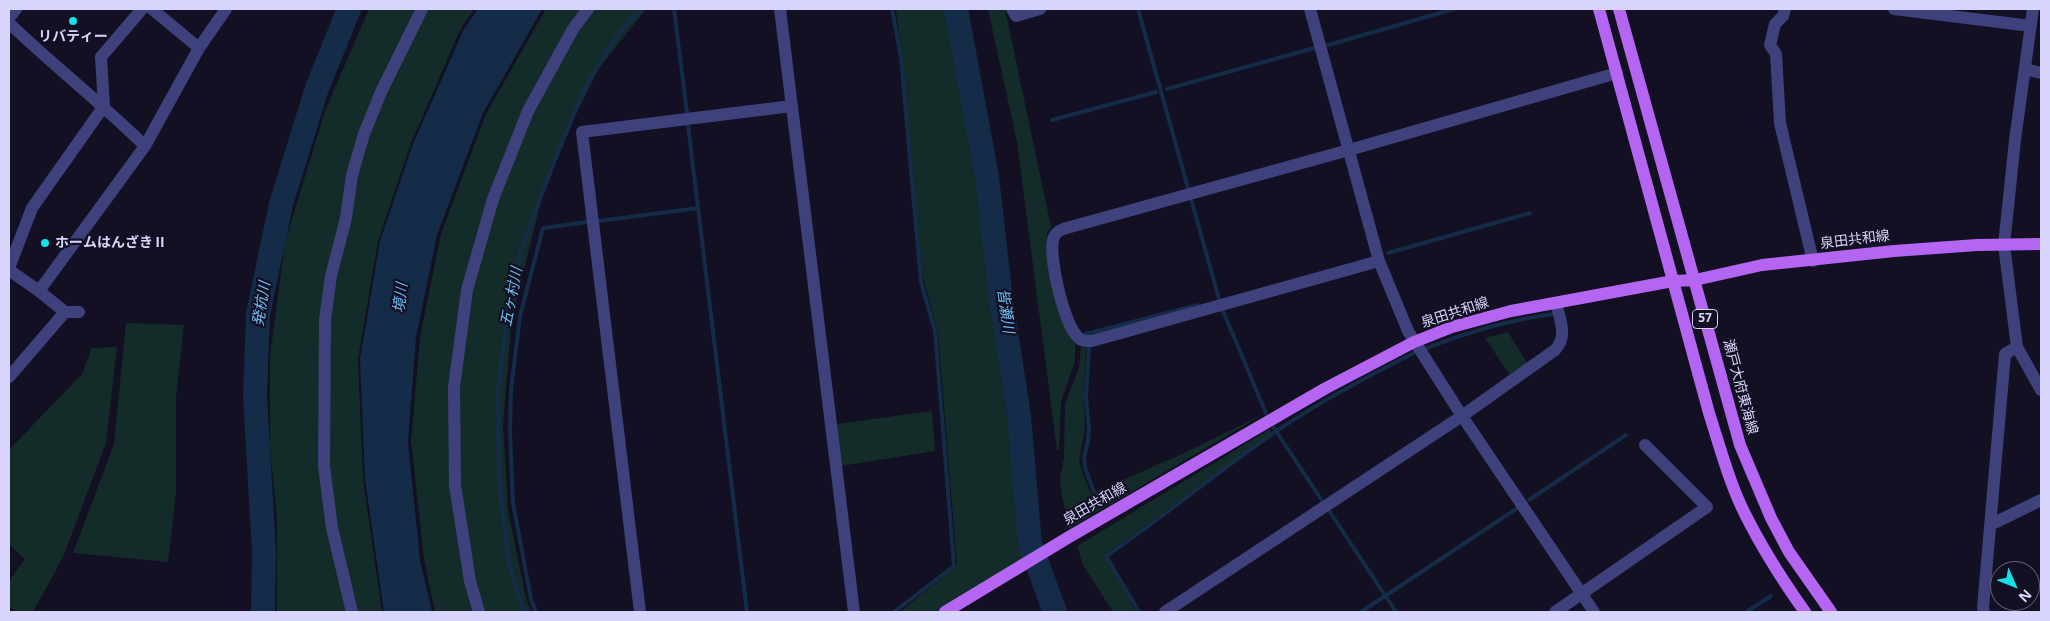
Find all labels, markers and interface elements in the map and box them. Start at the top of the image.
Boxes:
marker: リバティー [67,15,79,27]
place label: リバティー [38,29,108,45]
street label: 泉田共和線 [1819,227,1891,253]
place label: ホームはんざきⅡ [55,235,167,251]
marker: ホームはんざきⅡ [39,237,51,249]
water label: 五ヶ村川 [497,266,527,328]
water label: 発杭川 [250,280,274,328]
water label: 境川 [390,282,412,314]
water label: 皆瀬川 [993,287,1017,335]
street label: 泉田共和線 [1419,294,1491,332]
road number: 57 [1692,310,1718,328]
street label: 瀬戸大府東海線 [1719,337,1761,437]
street label: 泉田共和線 [1060,479,1130,529]
north arrow [1990,561,2040,611]
text: N [2015,585,2036,607]

